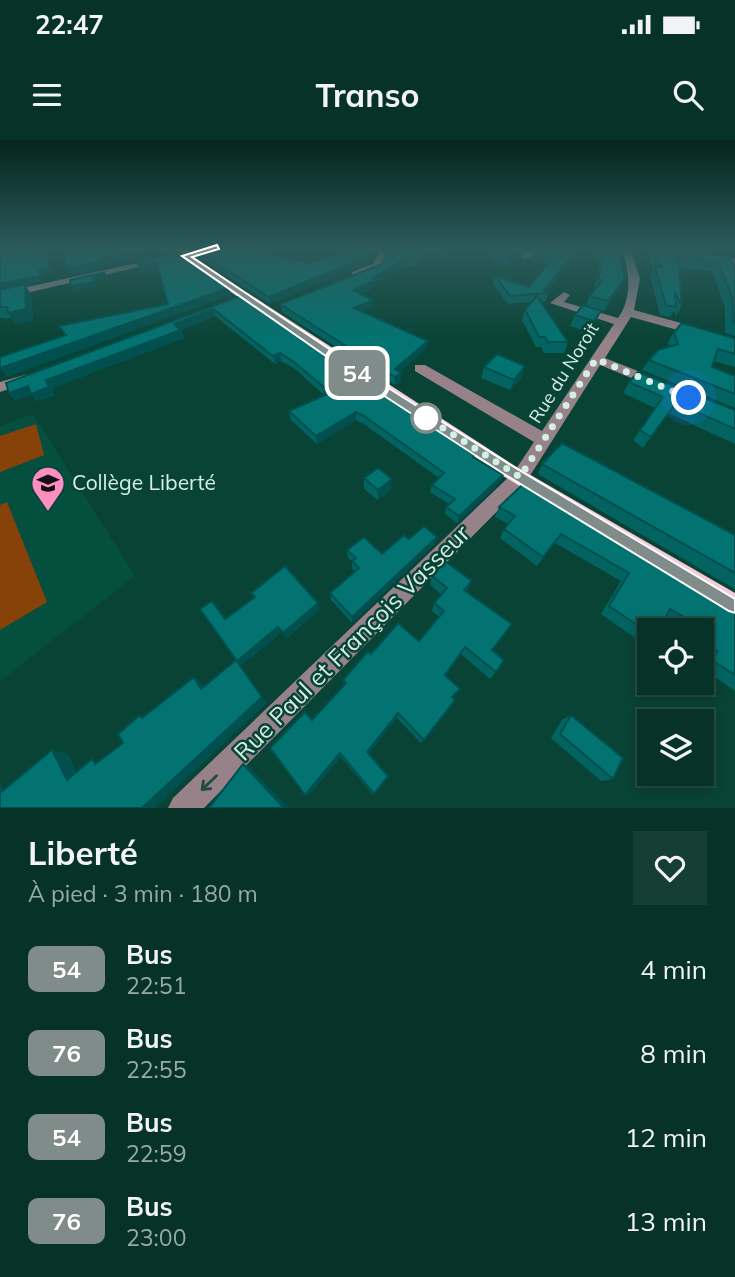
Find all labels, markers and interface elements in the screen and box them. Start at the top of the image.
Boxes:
text: 22:47 [35,8,104,41]
text: Transo [316,75,419,115]
icon: menu [28,76,66,114]
icon: search [669,76,707,114]
street label: Rue du Noroit [524,318,604,427]
line badge: 54 [326,350,388,396]
text: 54 [343,358,371,388]
your location [671,380,706,415]
unlabelled marker [411,403,441,433]
school or university icon: Collège Liberté [29,464,67,513]
place label: Collège Liberté [72,469,216,495]
street label: Rue Paul et François Vasseur [227,518,476,767]
map controls [637,618,714,786]
button: locate [637,618,714,695]
button: layers [637,709,714,786]
one-way arrow [201,775,218,792]
button: heart [633,831,707,905]
text: Liberté [28,832,138,873]
text: À pied · 3 min · 180 m [28,879,258,908]
text: Bus [126,938,172,971]
text: 4 min [640,953,707,986]
text: 54 [52,954,81,984]
text: 22:51 [126,971,186,1000]
text: Bus [126,1022,172,1055]
text: 8 min [640,1037,707,1070]
text: 76 [52,1038,81,1068]
text: 22:55 [126,1055,186,1084]
text: Bus [126,1106,172,1139]
text: 12 min [625,1121,707,1154]
text: 54 [52,1122,81,1152]
text: 22:59 [126,1139,186,1168]
text: Bus [126,1190,172,1223]
text: 13 min [625,1205,707,1238]
text: 76 [52,1206,81,1236]
text: 23:00 [126,1223,186,1252]

